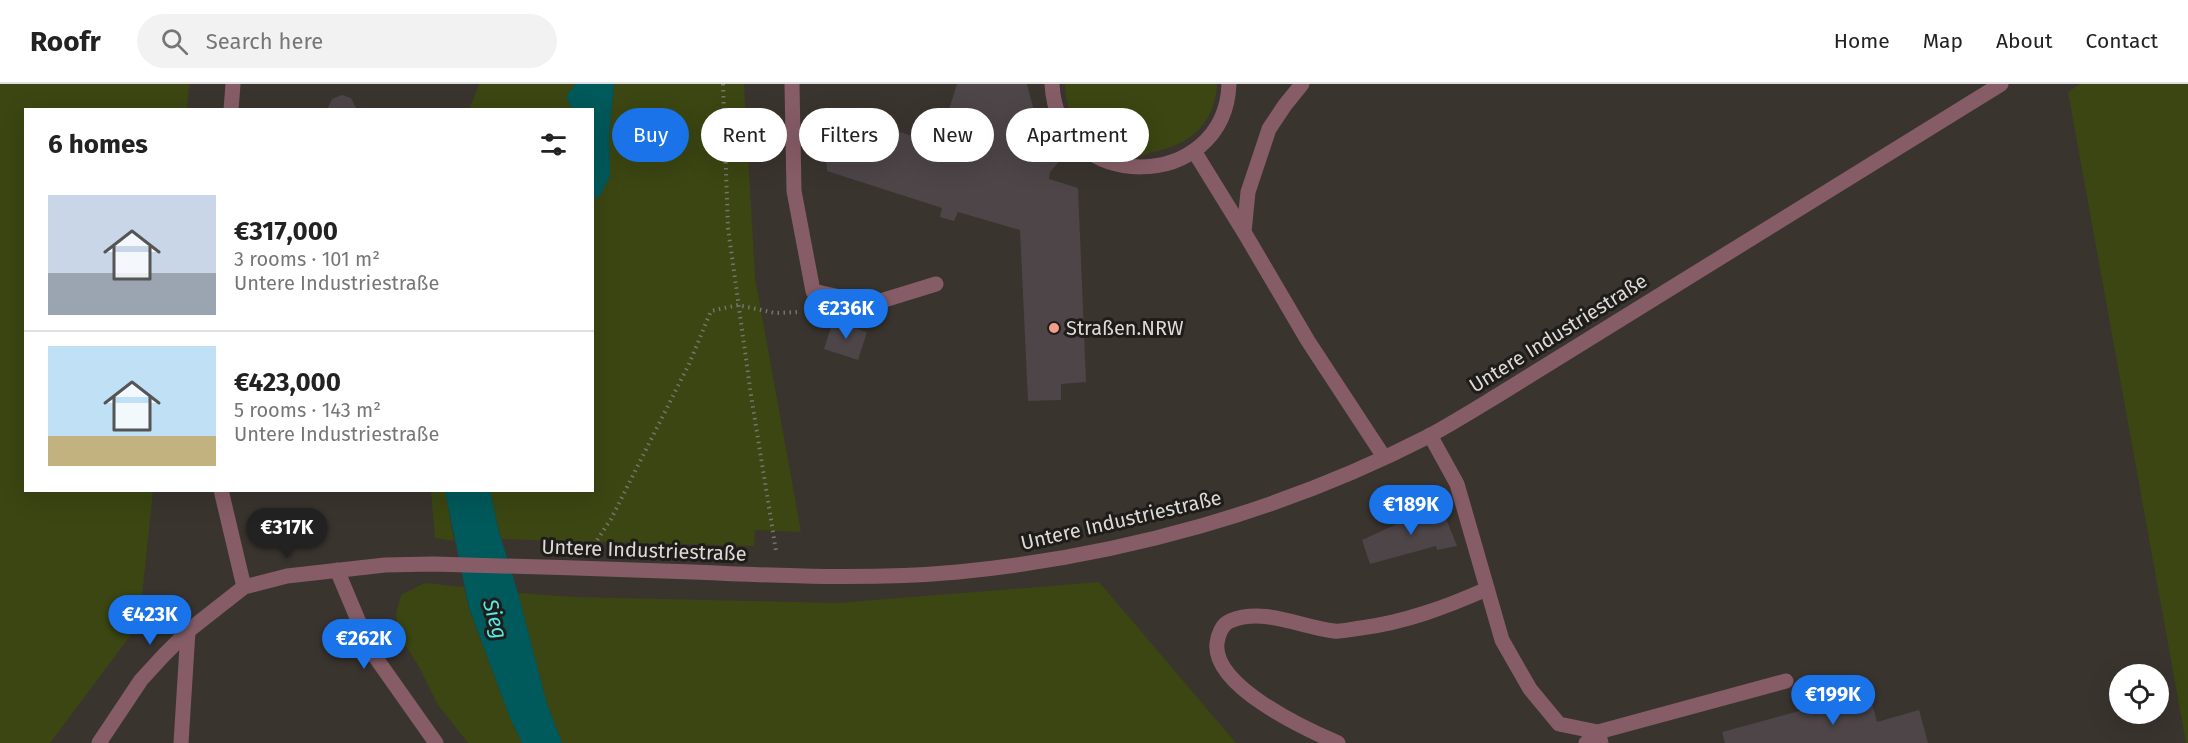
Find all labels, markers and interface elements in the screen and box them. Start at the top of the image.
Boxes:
search box [137,14,557,68]
text: Roofr [30,25,101,58]
icon: search [158,25,191,58]
text: Search here [206,28,323,55]
text: Home [1834,28,1890,54]
text: Map [1923,28,1963,54]
text: About [1996,28,2053,54]
text: Contact [2086,28,2158,54]
chip: Buy [612,108,689,162]
chip: Rent [701,108,787,162]
chip: Filters [799,108,899,162]
chip: New [911,108,994,162]
chip: Apartment [1006,108,1149,162]
icon: filters [537,128,570,161]
text: 6 homes [48,129,148,160]
text: €317,000 [234,216,338,247]
icon: home [96,219,168,291]
text: 3 rooms · 101 m² [234,247,380,271]
street label: Untere Industriestraße [1465,268,1651,398]
text: Untere Industriestraße [234,271,439,295]
pin: €236K [804,289,888,340]
text: €236K [818,296,874,320]
place label: Straßen.NRW [1066,316,1184,340]
marker: Straßen.NRW [1047,321,1061,335]
text: €423,000 [234,367,341,398]
icon: home [96,370,168,442]
text: 5 rooms · 143 m² [234,398,381,422]
text: Untere Industriestraße [234,422,439,446]
street label: Untere Industriestraße [1018,485,1224,555]
pin: €189K [1369,485,1453,536]
text: €189K [1383,492,1439,516]
pin: €317K [245,508,329,559]
text: €317K [260,515,314,539]
street label: Untere Industriestraße [541,534,747,566]
pin: €423K [108,595,192,646]
water label: Sieg [477,595,513,642]
text: €423K [122,602,178,626]
pin: €262K [322,619,406,670]
text: €262K [336,626,392,650]
map controls [2109,664,2169,724]
button: locate [2109,664,2169,724]
pin: €199K [1791,675,1875,726]
text: €199K [1805,682,1861,706]

